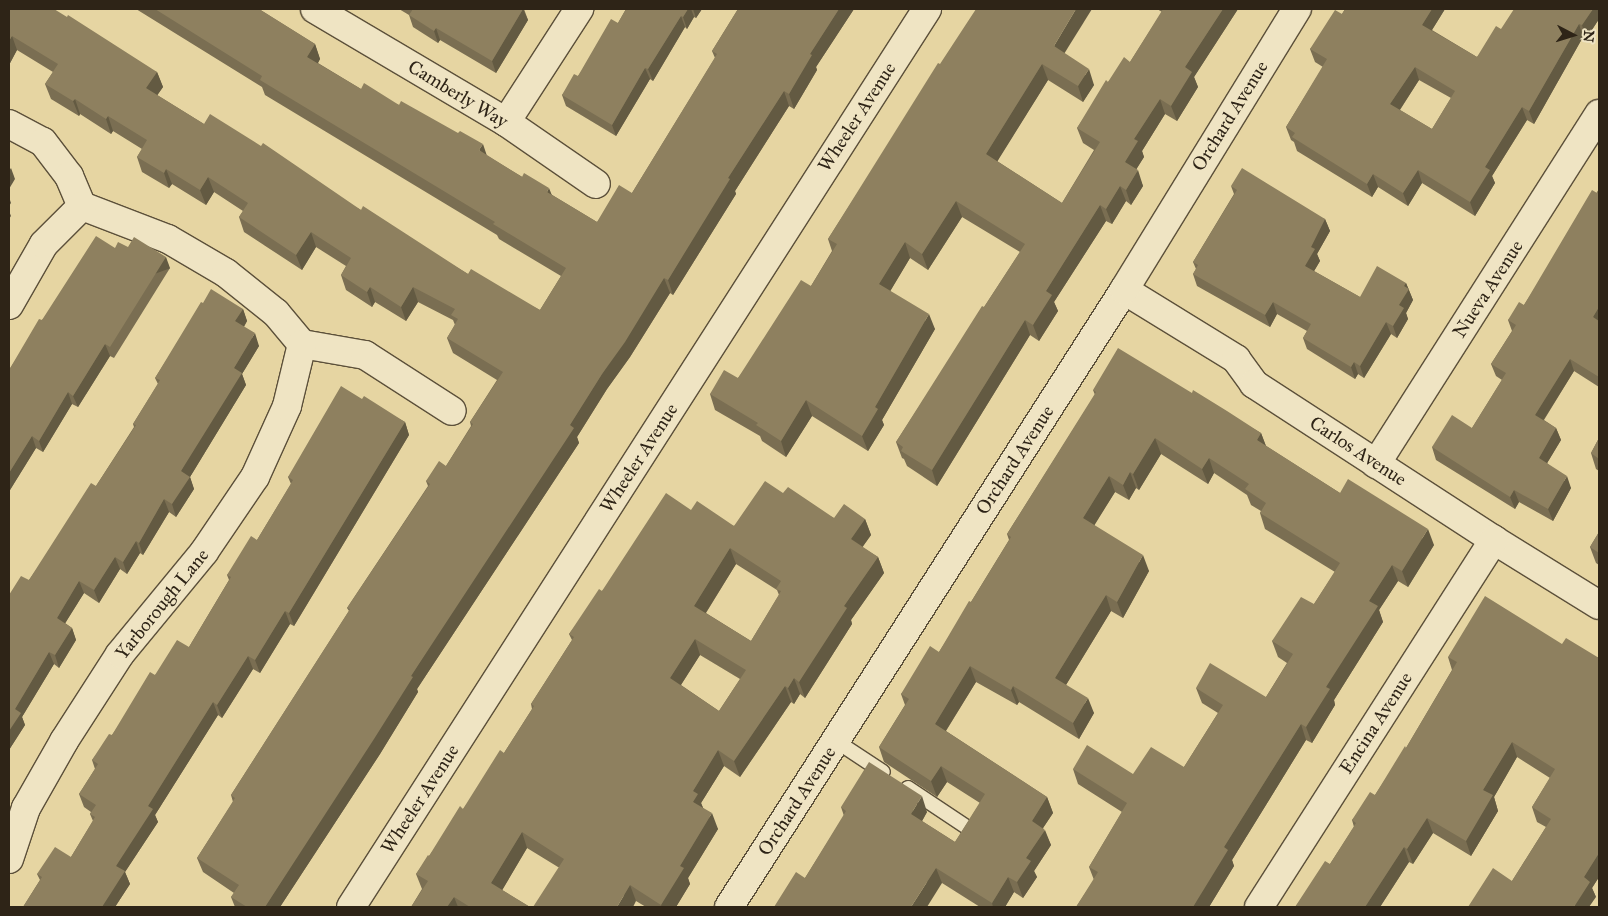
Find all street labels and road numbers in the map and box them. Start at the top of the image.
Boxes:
street label: Camberly Way [404,55,512,133]
street label: Orchard Avenue [1187,57,1273,175]
street label: Wheeler Avenue [813,58,901,176]
street label: Nueva Avenue [1448,236,1528,342]
street label: Wheeler Avenue [595,399,683,517]
street label: Orchard Avenue [971,401,1059,519]
street label: Carlos Avenue [1305,411,1411,491]
street label: Yarborough Lane [110,544,214,664]
street label: Encina Avenue [1335,668,1417,778]
street label: Wheeler Avenue [376,740,464,858]
street label: Orchard Avenue [753,742,841,860]

